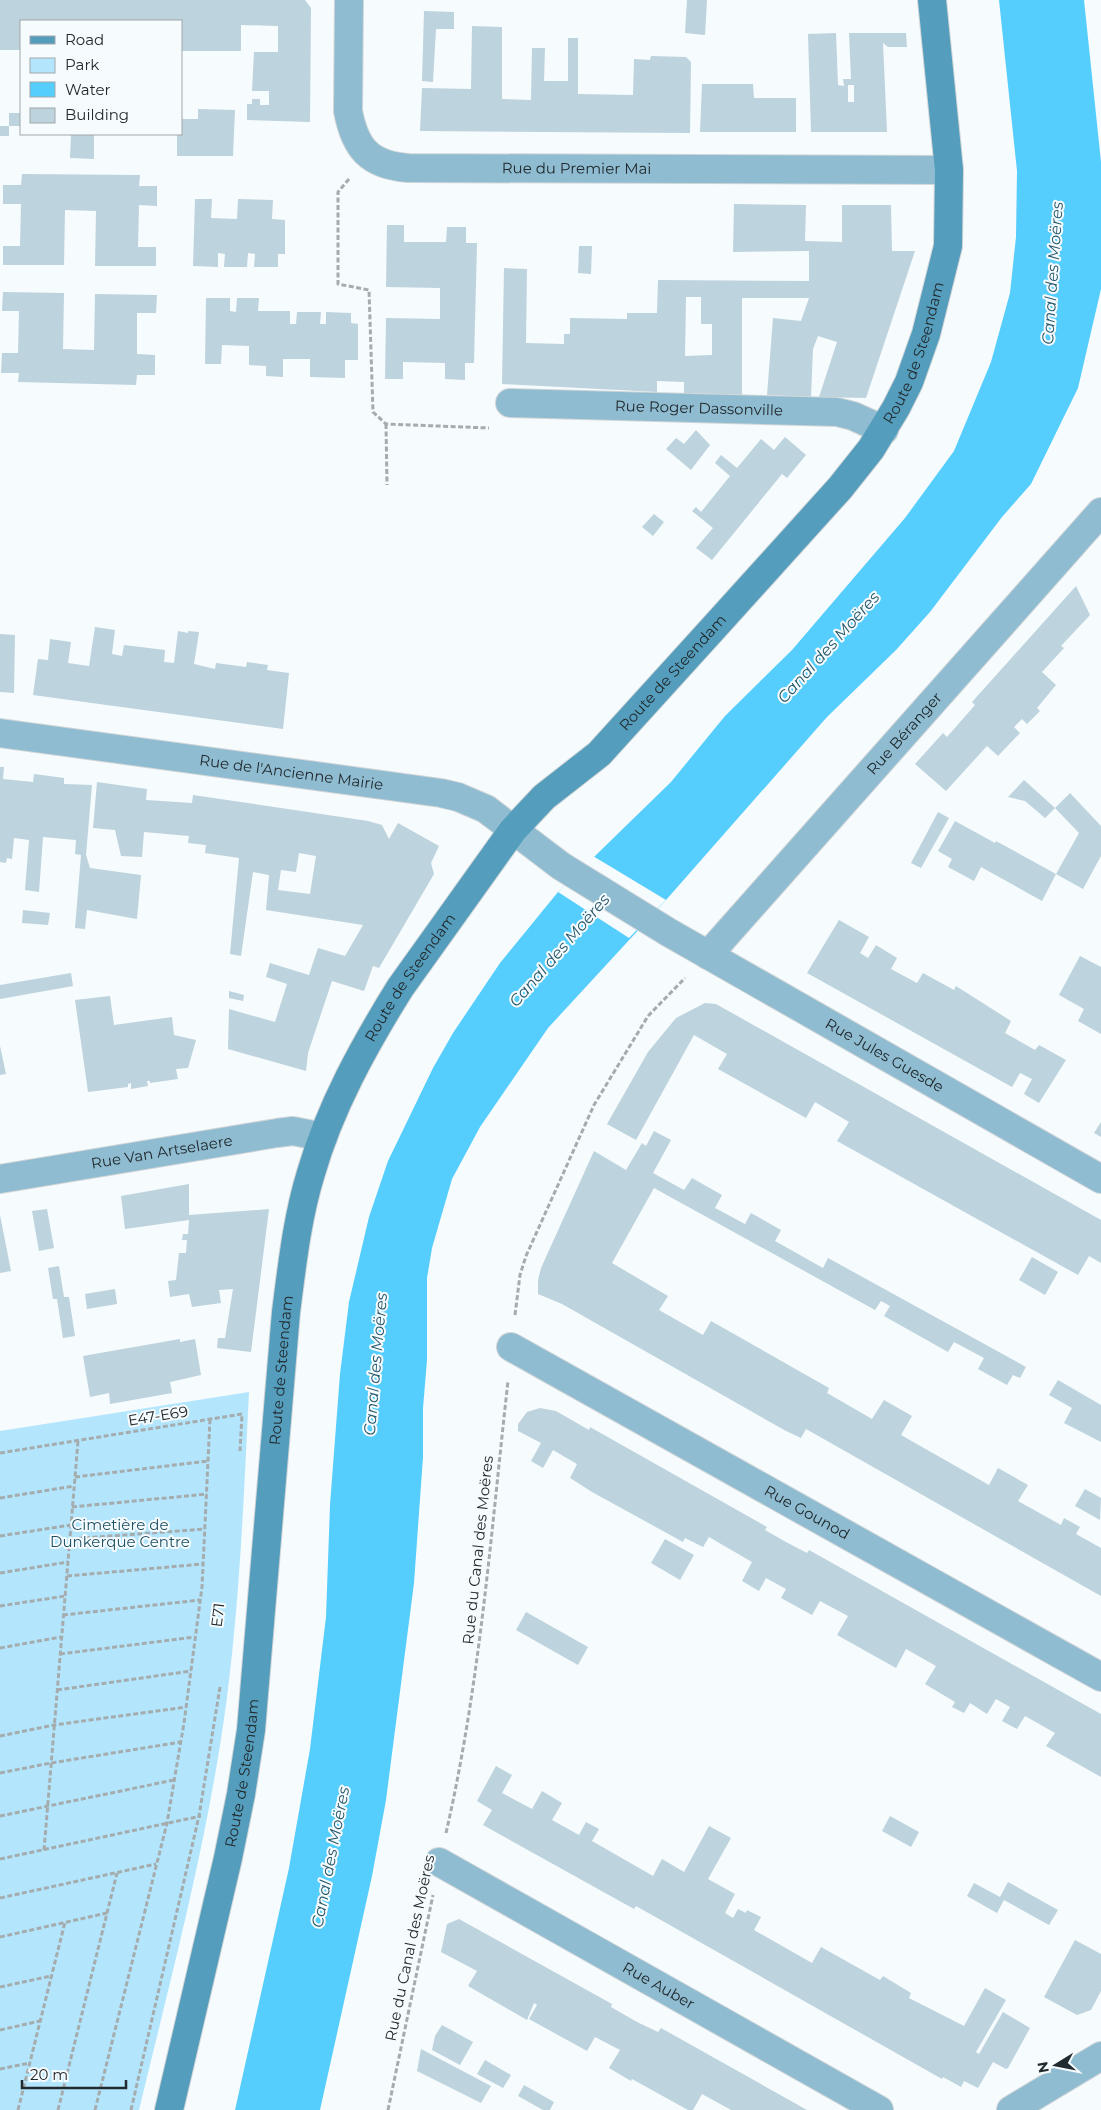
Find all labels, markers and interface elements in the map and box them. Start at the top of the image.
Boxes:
legend [20,20,182,135]
text: Road [65,30,104,49]
text: Park [65,55,99,74]
text: Water [65,80,111,99]
text: Building [65,105,129,124]
street label: Rue du Premier Mai [502,158,651,178]
water label: Canal des Moëres [1038,201,1067,345]
street label: Route de Steendam [879,280,948,427]
street label: Rue Roger Dassonville [615,396,783,420]
water label: Canal des Moëres [773,588,884,707]
street label: Route de Steendam [615,610,730,734]
street label: Rue Béranger [862,688,946,778]
street label: Rue de l'Ancienne Mairie [198,750,385,794]
water label: Canal des Moëres [505,890,614,1011]
street label: Route de Steendam [360,909,459,1045]
street label: Rue Jules Guesde [822,1014,947,1096]
street label: Rue Van Artselaere [90,1131,234,1173]
water label: Canal des Moëres [360,1292,391,1436]
street label: Route de Steendam [265,1294,297,1446]
street label: E47-E69 [127,1401,189,1430]
street label: Rue du Canal des Moëres [458,1455,497,1645]
street label: Rue Gounod [761,1481,853,1543]
park label: Cimetière de Dunkerque Centre [50,1515,190,1551]
street label: E71 [207,1602,228,1628]
street label: Route de Steendam [220,1698,263,1849]
water label: Canal des Moëres [307,1785,354,1929]
street label: Rue du Canal des Moëres [380,1853,439,2043]
street label: Rue Auber [619,1957,698,2013]
north arrow [1031,2040,1081,2090]
scale bar [22,2058,126,2090]
text: N [1033,2060,1053,2074]
text: 20 m [30,2065,68,2084]

